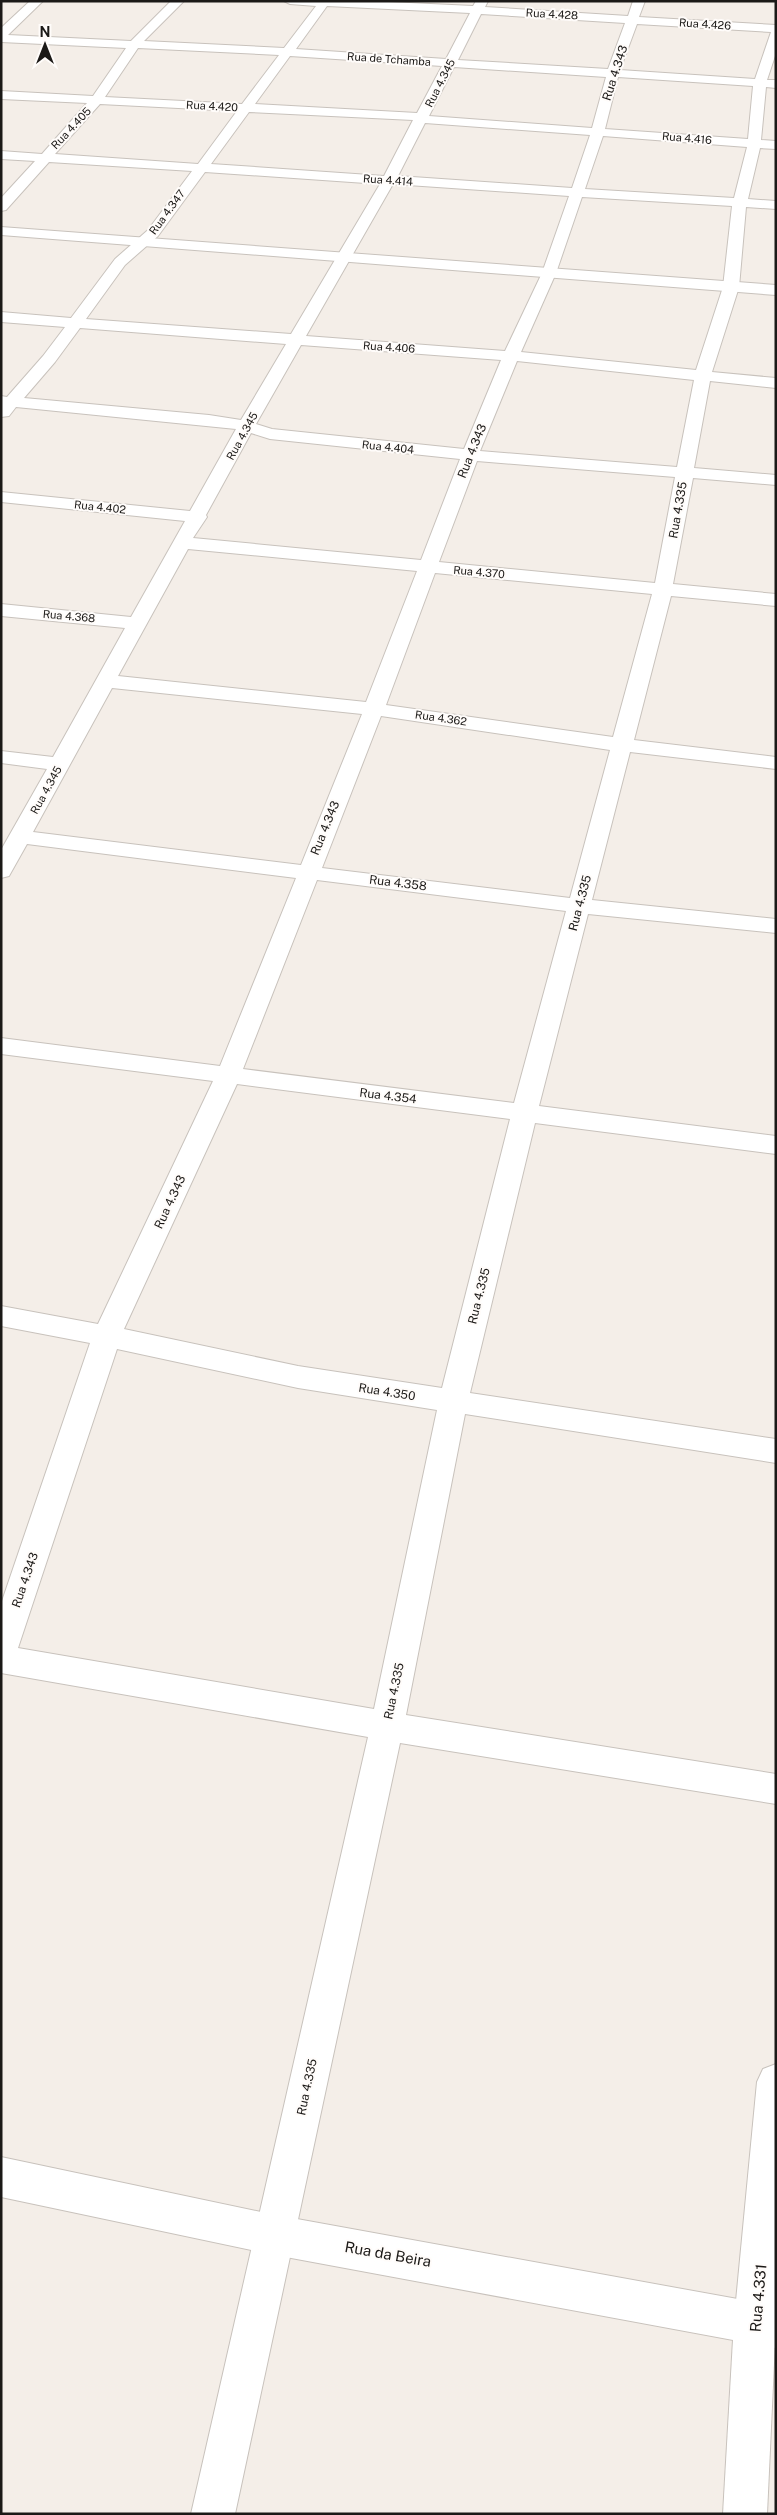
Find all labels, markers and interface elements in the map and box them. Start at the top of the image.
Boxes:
street label: Rua 4.428 [526,7,578,21]
street label: Rua 4.426 [679,16,732,32]
north arrow [20,20,70,70]
text: N [40,24,50,40]
street label: Rua 4.343 [599,44,631,102]
street label: Rua de Tchamba [347,50,431,68]
street label: Rua 4.345 [423,57,457,109]
street label: Rua 4.420 [186,99,239,113]
street label: Rua 4.405 [49,105,93,151]
street label: Rua 4.416 [662,130,713,146]
street label: Rua 4.414 [363,172,413,188]
street label: Rua 4.347 [147,187,187,237]
street label: Rua 4.406 [363,339,416,355]
street label: Rua 4.345 [224,410,260,462]
street label: Rua 4.343 [455,422,489,480]
street label: Rua 4.404 [361,438,415,456]
street label: Rua 4.335 [666,480,690,540]
street label: Rua 4.402 [74,498,127,516]
street label: Rua 4.370 [453,564,506,580]
street label: Rua 4.368 [42,608,96,624]
street label: Rua 4.362 [414,708,468,728]
street label: Rua 4.345 [28,764,64,816]
street label: Rua 4.343 [308,799,342,857]
street label: Rua 4.358 [368,873,428,893]
street label: Rua 4.335 [566,873,594,933]
street label: Rua 4.354 [359,1086,418,1107]
street label: Rua 4.343 [152,1173,188,1231]
street label: Rua 4.335 [465,1266,493,1326]
street label: Rua 4.350 [358,1381,416,1403]
street label: Rua 4.343 [9,1551,41,1609]
street label: Rua 4.335 [381,1661,407,1721]
street label: Rua 4.335 [294,2057,320,2117]
street label: Rua da Beira [343,2238,433,2270]
street label: Rua 4.331 [747,2263,769,2333]

